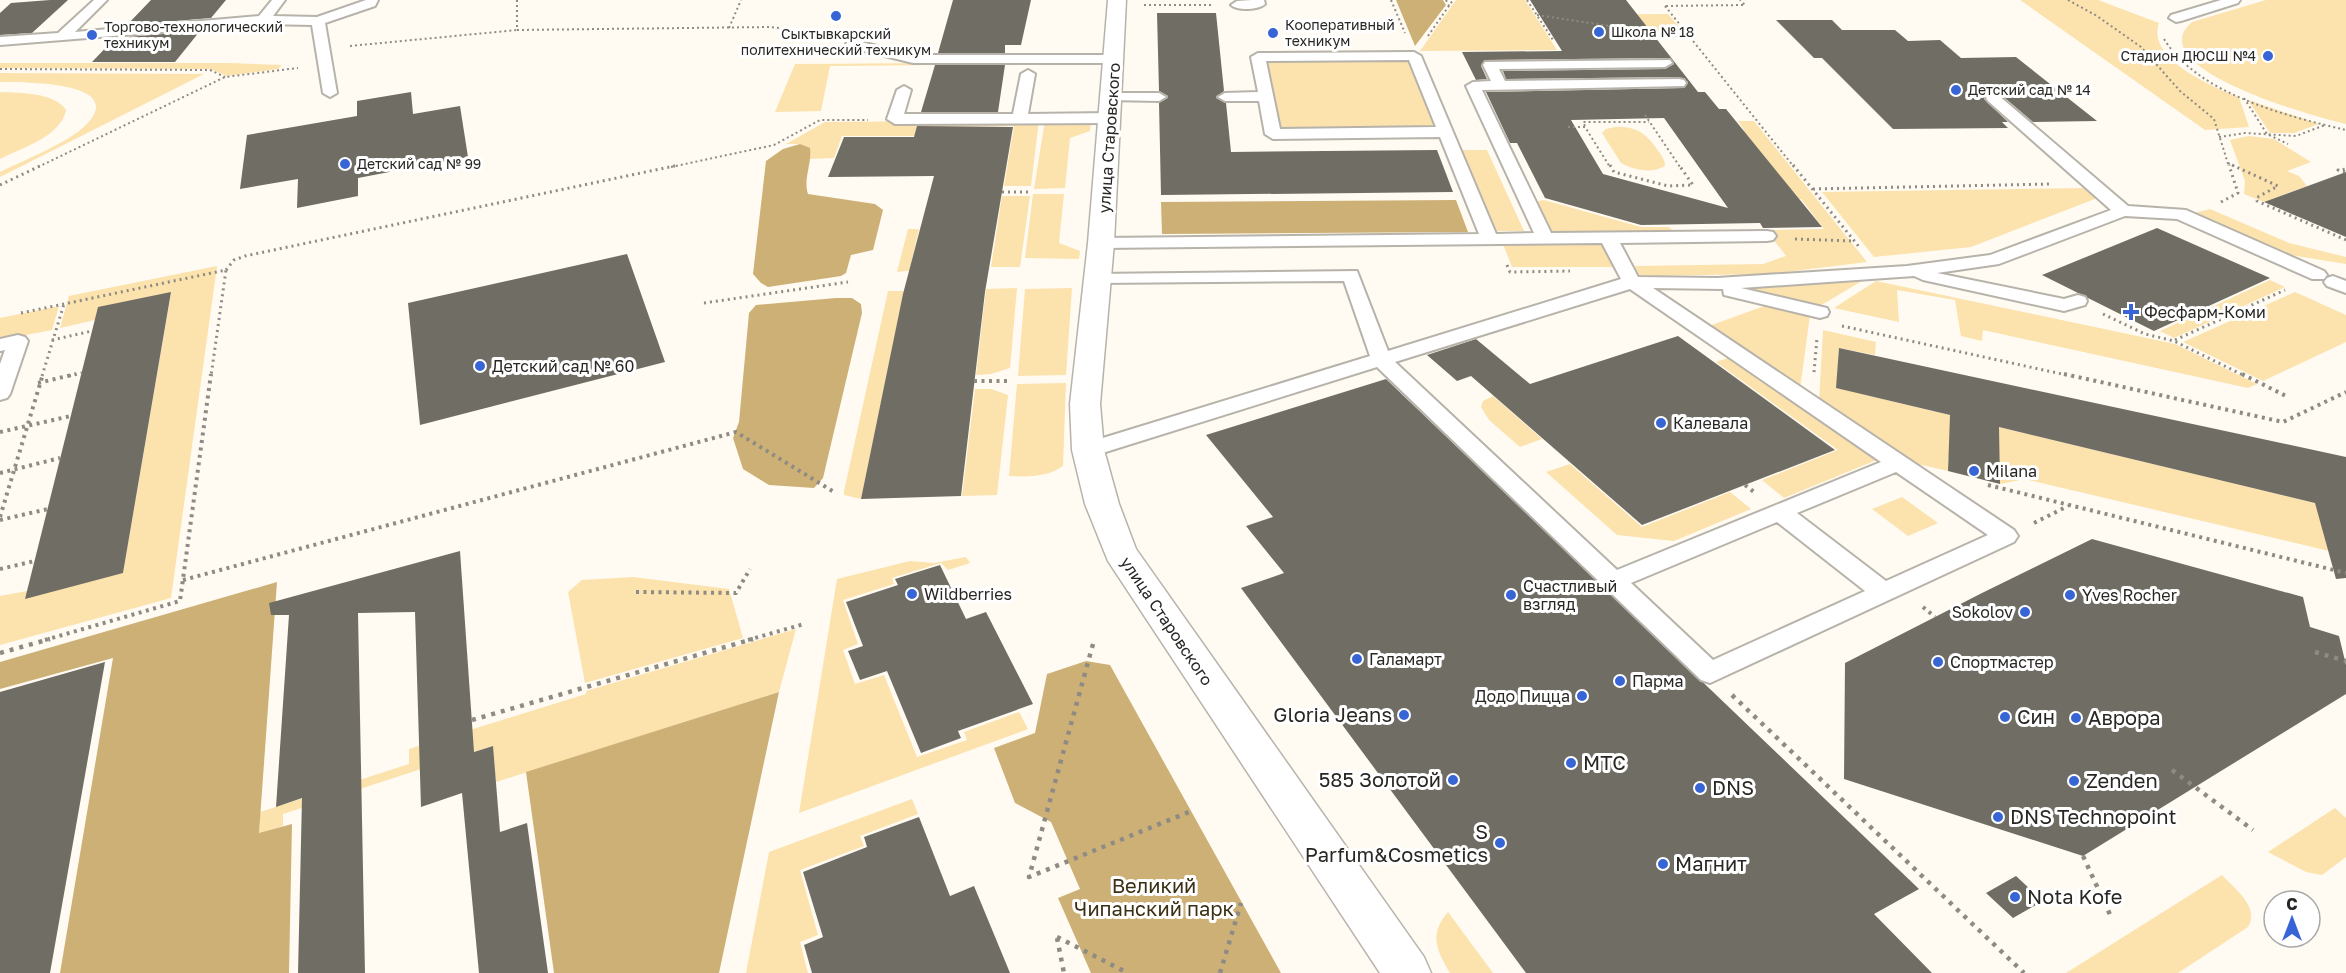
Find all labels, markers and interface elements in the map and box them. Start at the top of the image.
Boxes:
marker: Сыктывкарский политехнический техникум [829,9,843,23]
place label: Кооперативный техникум [1285,16,1395,49]
place label: Торгово-технологический техникум [104,18,283,51]
place label: Школа № 18 [1611,23,1694,40]
place label: Сыктывкарский политехнический техникум [741,25,931,58]
marker: Школа № 18 [1592,25,1606,39]
marker: Кооперативный техникум [1266,26,1280,40]
marker: Торгово-технологический техникум [85,28,99,42]
place label: Стадион ДЮСШ №4 [2121,47,2256,64]
marker: Стадион ДЮСШ №4 [2261,49,2275,63]
street label: улица Старовского [1094,62,1124,214]
place label: Детский сад № 14 [1968,81,2091,98]
marker: Детский сад № 14 [1949,83,1963,97]
place label: Детский сад № 99 [357,155,481,172]
marker: Детский сад № 99 [338,157,352,171]
place label: Фесфарм-Коми [2144,302,2266,322]
marker: Фесфарм-Коми [2122,303,2140,321]
place label: Детский сад № 60 [492,356,634,376]
marker: Детский сад № 60 [473,359,487,373]
place label: Калевала [1673,413,1748,433]
marker: Калевала [1654,416,1668,430]
place label: Milana [1986,461,2037,481]
marker: Milana [1967,464,1981,478]
street label: улица Старовского [1117,553,1217,689]
place label: Счастливый взгляд [1523,576,1617,614]
place label: Wildberries [924,584,1012,604]
place label: Yves Rocher [2082,585,2177,605]
marker: Wildberries [905,587,919,601]
marker: Счастливый взгляд [1504,588,1518,602]
marker: Yves Rocher [2063,588,2077,602]
place label: Sokolov [1952,602,2013,622]
marker: Sokolov [2018,605,2032,619]
place label: Галамарт [1369,649,1442,669]
marker: Галамарт [1350,652,1364,666]
place label: Спортмастер [1950,652,2054,672]
marker: Спортмастер [1931,655,1945,669]
place label: Парма [1632,671,1683,691]
marker: Парма [1613,674,1627,688]
place label: Додо Пицца [1475,686,1570,706]
marker: Додо Пицца [1575,689,1589,703]
place label: Gloria Jeans [1273,702,1392,726]
place label: Син [2017,704,2055,728]
place label: Аврора [2088,705,2161,729]
marker: Gloria Jeans [1397,708,1411,722]
marker: Син [1998,710,2012,724]
marker: Аврора [2069,711,2083,725]
place label: МТС [1583,750,1626,774]
marker: МТС [1564,756,1578,770]
place label: 585 Золотой [1319,767,1441,791]
place label: Zenden [2086,768,2158,792]
marker: 585 Золотой [1446,773,1460,787]
marker: Zenden [2067,774,2081,788]
place label: DNS [1712,775,1754,799]
marker: DNS [1693,781,1707,795]
place label: DNS Technopoint [2010,804,2176,828]
marker: DNS Technopoint [1991,810,2005,824]
place label: S Parfum&Cosmetics [1305,819,1488,866]
marker: S Parfum&Cosmetics [1493,836,1507,850]
place label: Магнит [1675,851,1747,875]
marker: Магнит [1656,857,1670,871]
park label: Великий Чипанский парк [1074,873,1234,920]
place label: Nota Kofe [2027,884,2122,908]
north arrow [2262,889,2322,949]
marker: Nota Kofe [2008,890,2022,904]
text: С [2286,894,2298,914]

